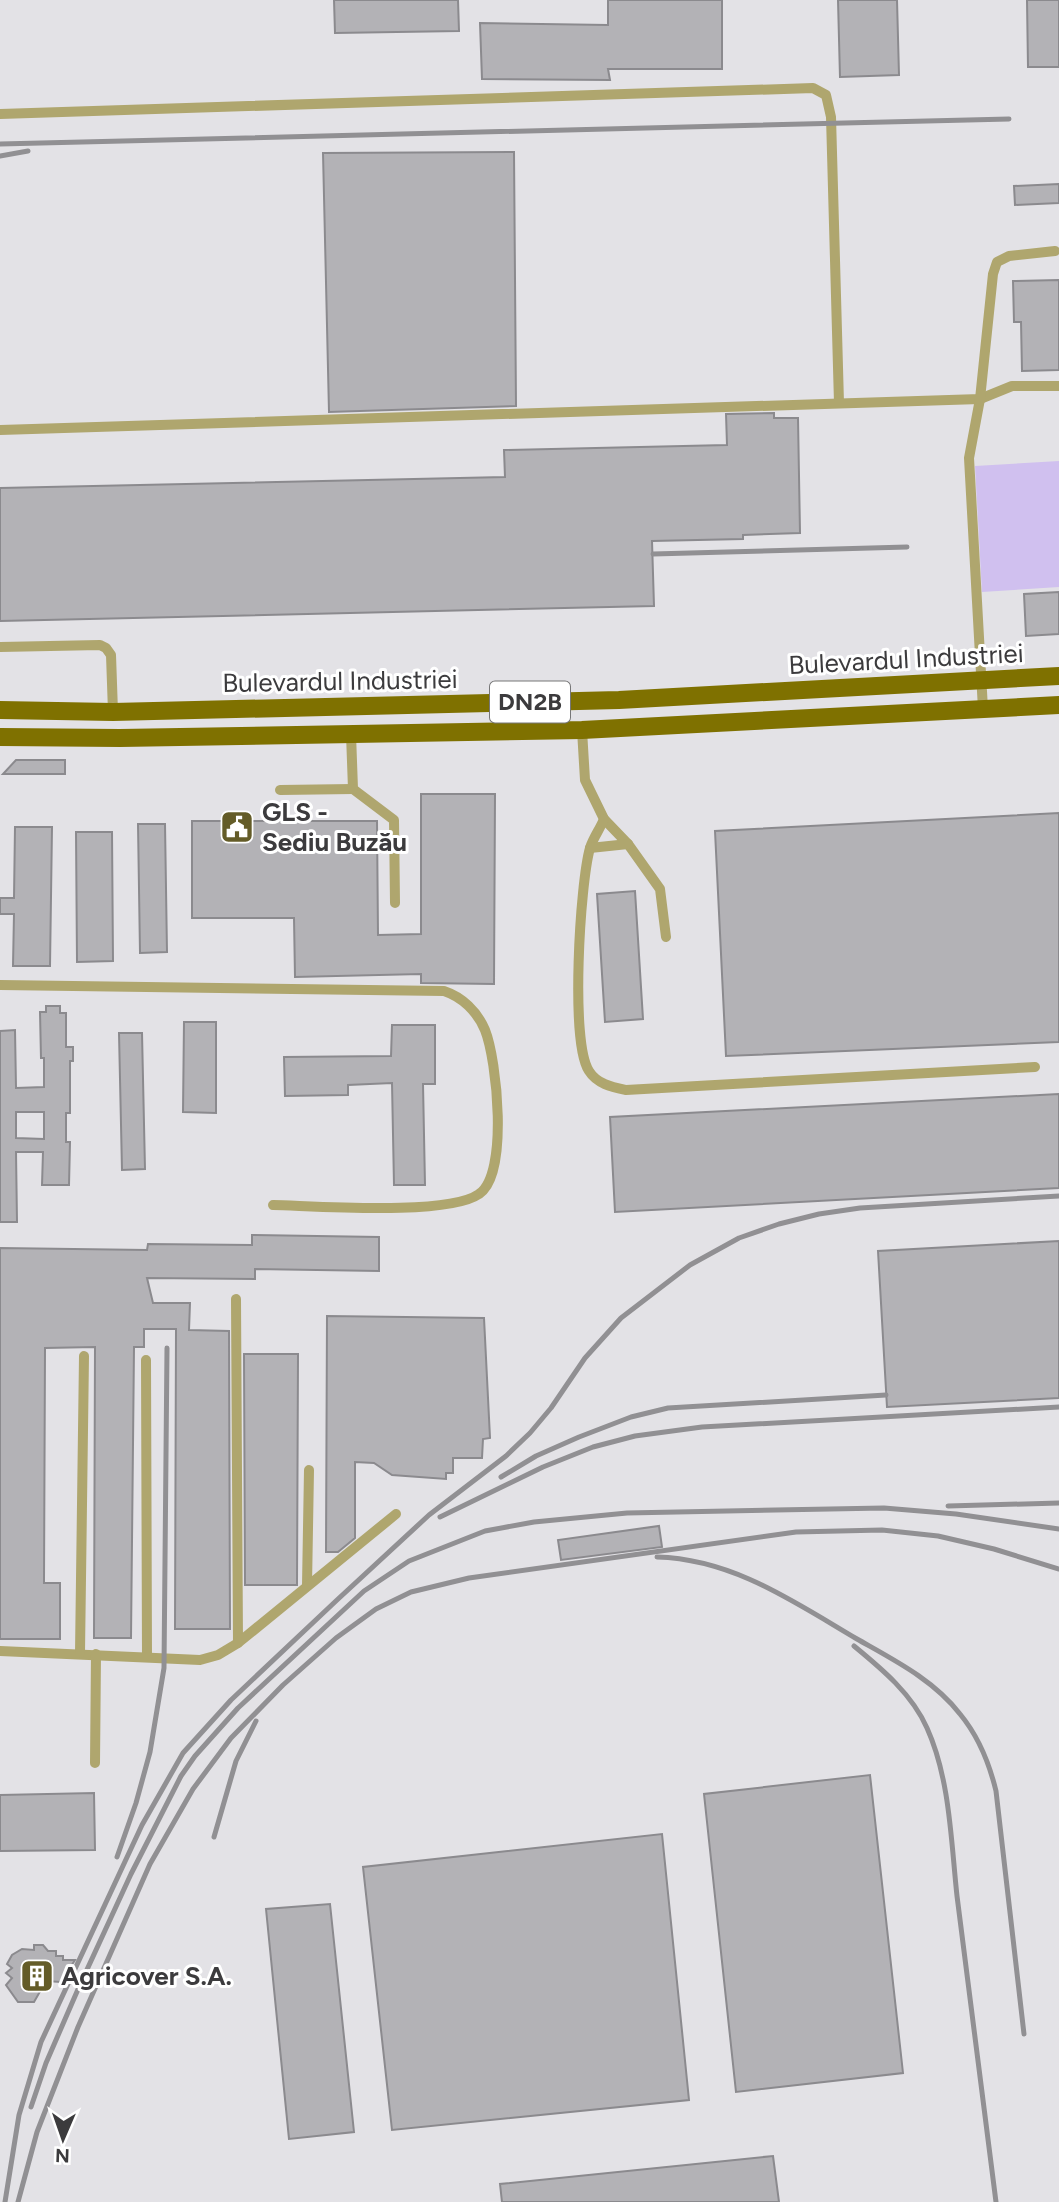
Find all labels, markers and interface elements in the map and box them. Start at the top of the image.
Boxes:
street label: Bulevardul Industriei [788,637,1024,681]
street label: Bulevardul Industriei [222,663,458,699]
road number: DN2B [490,682,570,722]
place label: GLS - Sediu Buzău [262,796,407,858]
public building icon: GLS - Sediu Buzău [218,808,256,846]
building icon: Agricover S.A. [18,1957,56,1995]
place label: Agricover S.A. [61,1960,232,1992]
north arrow [28,2104,98,2174]
text: N [55,2144,70,2167]

